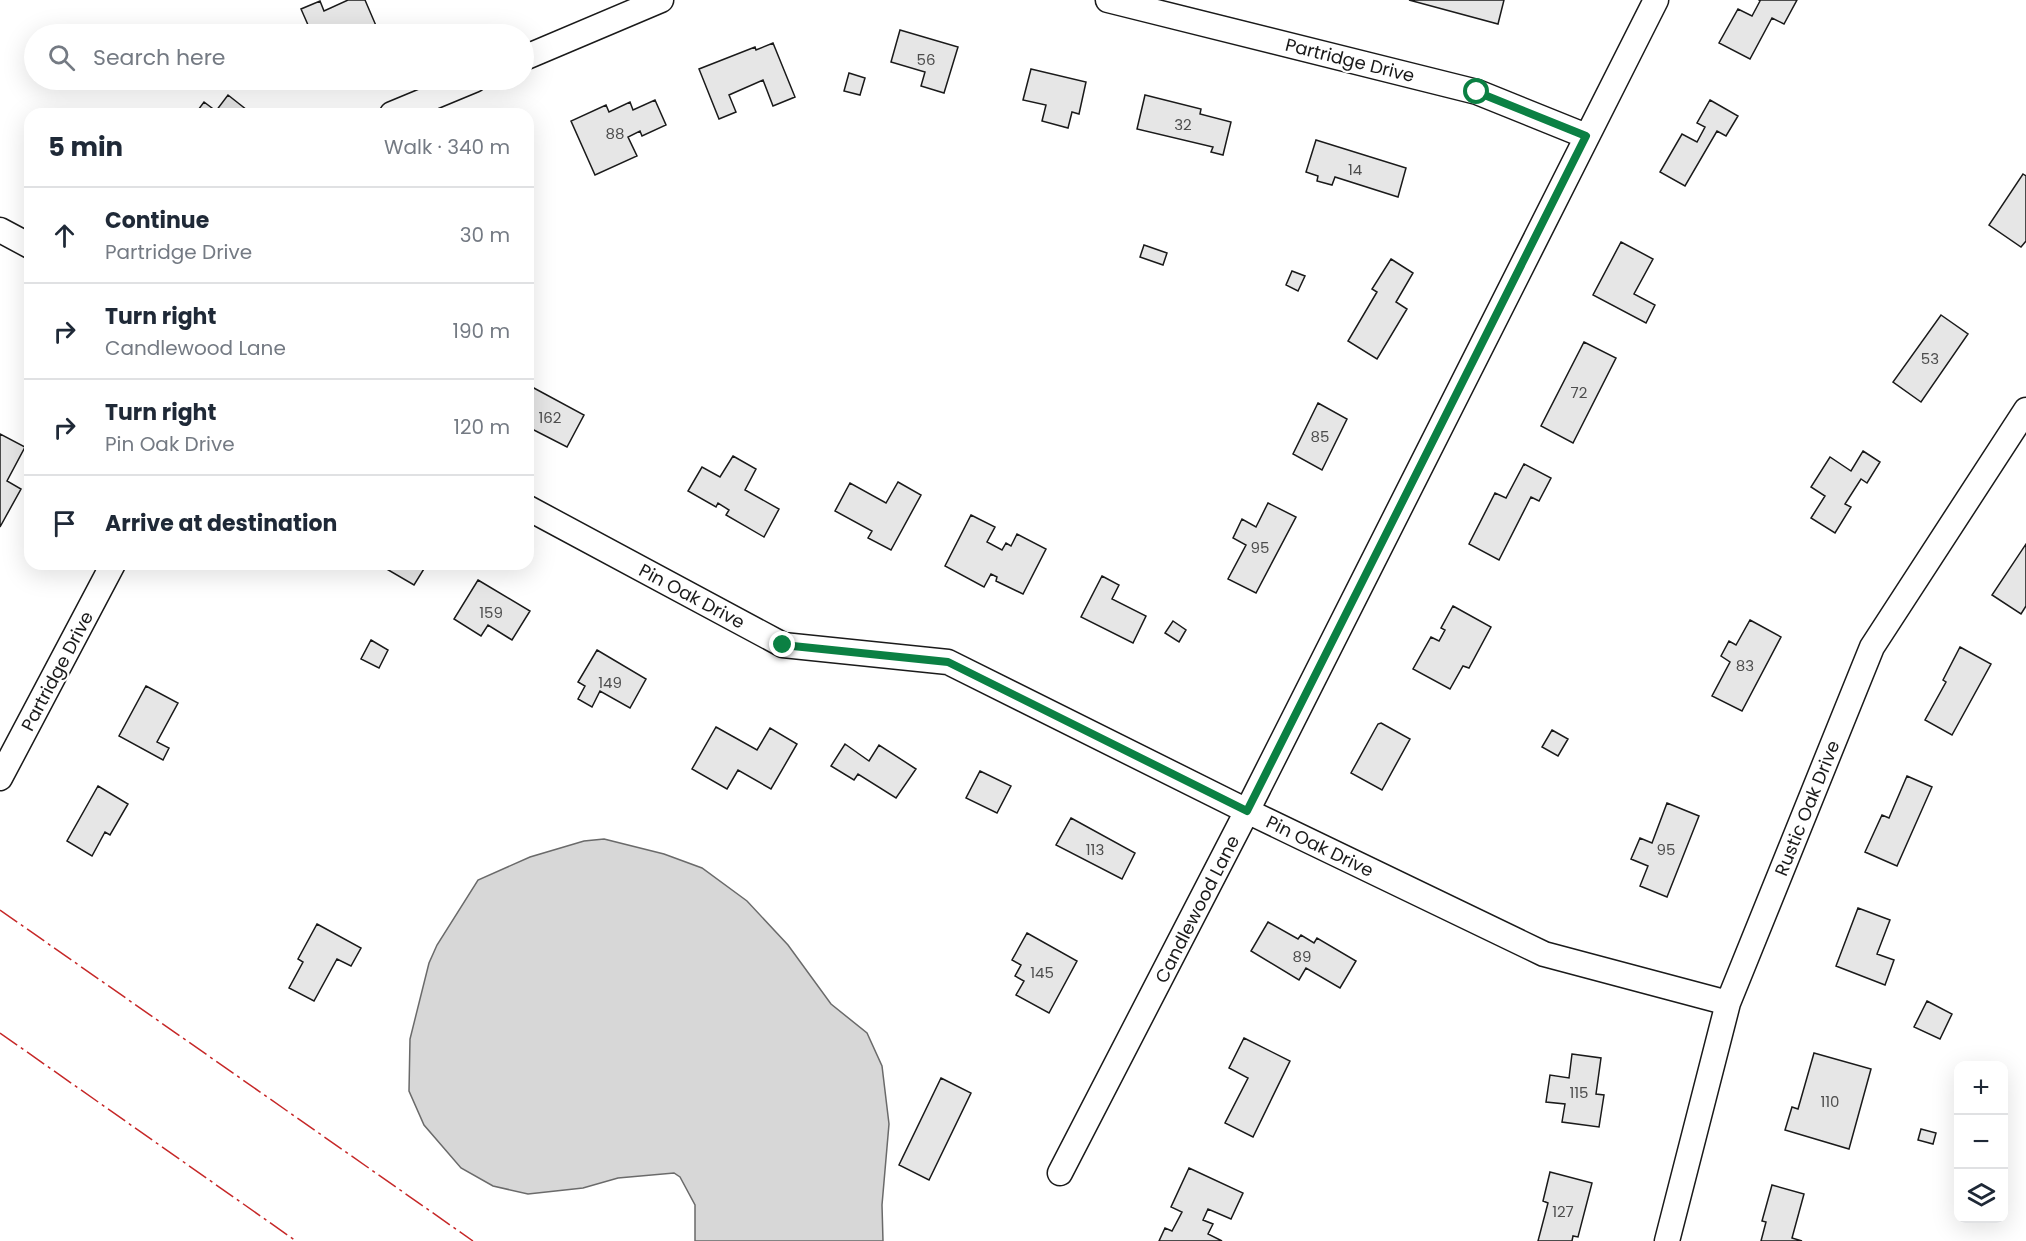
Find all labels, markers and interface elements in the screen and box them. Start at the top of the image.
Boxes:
search box [24,24,534,90]
street label: Partridge Drive [1283,32,1417,88]
icon: search [45,41,78,74]
text: Search here [93,42,226,73]
house number: 56 [917,49,935,70]
route start [1463,78,1489,104]
house number: 32 [1174,114,1192,135]
house number: 88 [606,123,624,144]
text: 5 min [48,129,123,165]
text: Walk · 340 m [384,133,510,161]
house number: 14 [1348,159,1362,180]
text: Continue [105,205,209,236]
icon: ahead [48,219,81,252]
text: 30 m [460,221,510,249]
text: Partridge Drive [105,238,252,266]
text: Turn right [105,301,216,332]
icon: right [48,315,81,348]
text: 190 m [453,317,510,345]
text: Candlewood Lane [105,334,286,362]
house number: 53 [1921,348,1939,369]
house number: 72 [1571,382,1587,403]
text: Turn right [105,397,216,428]
house number: 162 [539,407,561,428]
icon: right [48,411,81,444]
text: 120 m [454,413,510,441]
house number: 85 [1311,426,1329,447]
text: Pin Oak Drive [105,430,235,458]
icon: arrive [48,507,81,540]
text: Arrive at destination [105,508,337,539]
house number: 95 [1251,537,1269,558]
street label: Pin Oak Drive [635,558,749,634]
house number: 159 [479,602,503,623]
street label: Partridge Drive [15,607,99,735]
route end [769,631,795,657]
house number: 83 [1736,655,1754,676]
house number: 149 [598,672,622,693]
street label: Rustic Oak Drive [1768,737,1846,879]
street label: Pin Oak Drive [1262,809,1378,883]
street label: Candlewood Lane [1149,831,1245,987]
house number: 113 [1086,839,1104,860]
house number: 95 [1657,839,1675,860]
house number: 89 [1293,946,1311,967]
house number: 145 [1030,962,1054,983]
map controls [1954,1061,2008,1223]
button: + [1954,1061,2008,1115]
house number: 115 [1569,1082,1589,1103]
house number: 110 [1820,1091,1840,1112]
button: − [1954,1115,2008,1169]
button: layers [1954,1169,2008,1223]
house number: 127 [1552,1201,1574,1222]

